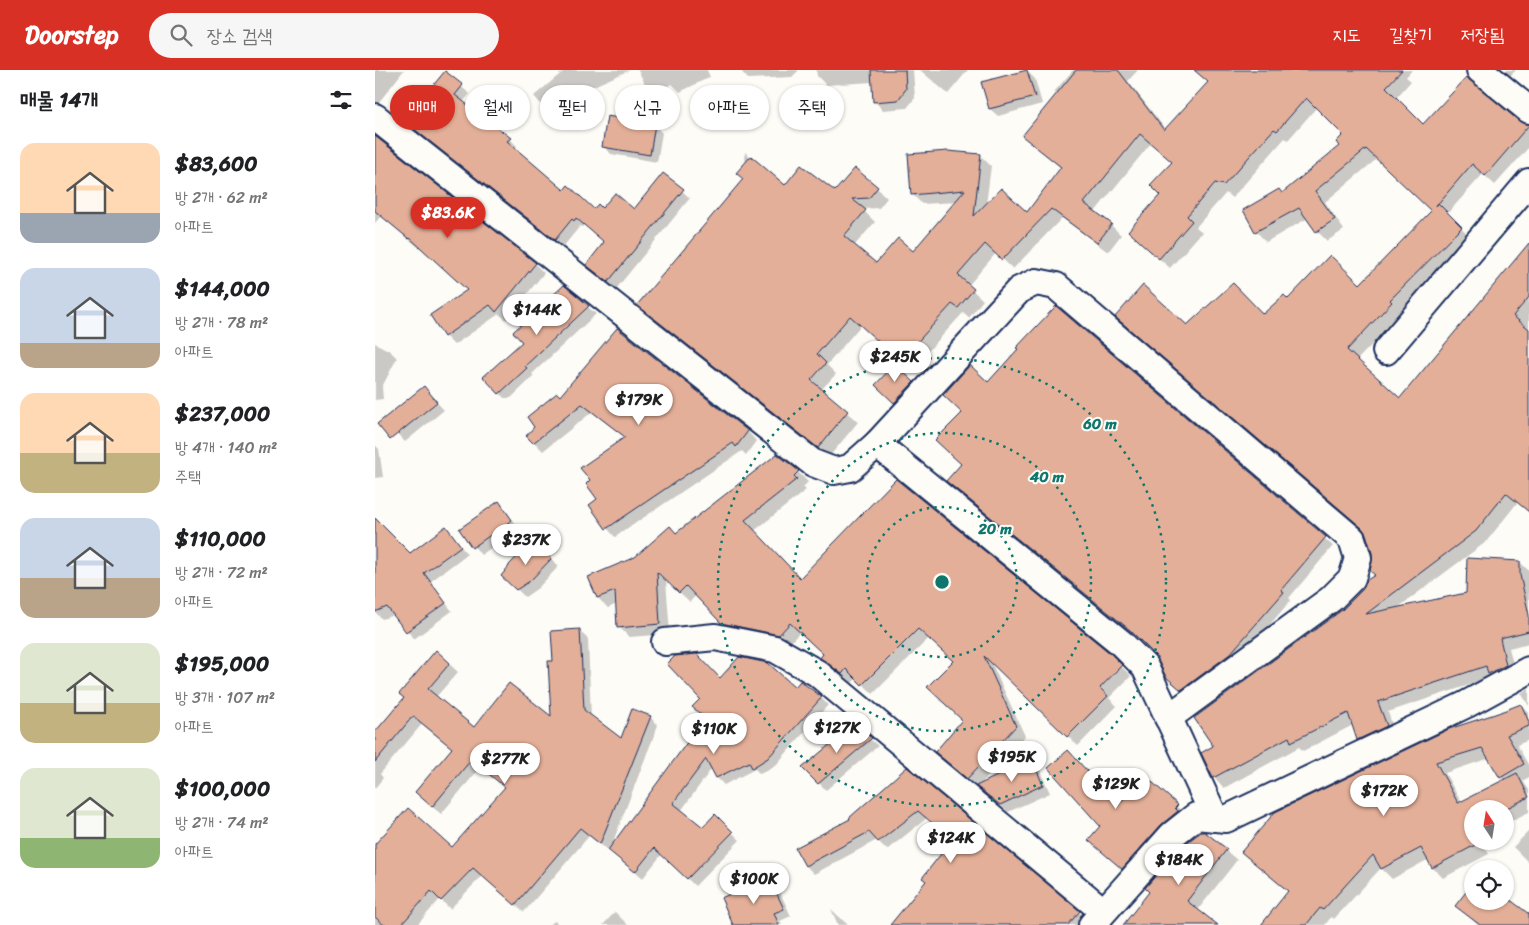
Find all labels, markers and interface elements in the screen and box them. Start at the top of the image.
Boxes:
search box [149,13,499,58]
text: Doorstep [25,14,119,56]
text: 장소 검색 [207,19,273,52]
text: 지도 [1332,19,1361,51]
text: 길찾기 [1389,19,1433,51]
text: 저장됨 [1461,19,1504,51]
icon: search [167,21,195,49]
text: 매물 14개 [20,81,98,119]
chip: 매매 [390,85,455,130]
chip: 월세 [465,85,530,130]
chip: 필터 [540,85,605,130]
chip: 신규 [615,85,680,130]
chip: 아파트 [690,85,769,130]
chip: 주택 [779,85,844,130]
icon: filters [327,86,355,114]
text: $83,600 [175,145,257,183]
icon: home [60,163,120,223]
text: 방 2개 · 62 m² [175,183,268,212]
pin: $83.6K [407,196,489,239]
text: $83.6K [422,198,474,227]
text: 아파트 [175,212,214,241]
text: $144,000 [175,270,270,308]
icon: home [60,288,120,348]
pin: $144K [502,294,572,336]
text: $144K [513,295,561,324]
text: 방 2개 · 78 m² [175,308,268,337]
text: 아파트 [175,337,214,366]
pin: $245K [860,340,930,383]
text: $245K [870,342,920,371]
pin: $179K [604,384,674,426]
text: $179K [616,385,662,414]
text: $237,000 [175,395,270,433]
text: 60 m [1082,411,1117,437]
icon: home [60,413,120,473]
text: 방 4개 · 140 m² [175,433,277,462]
text: 주택 [175,462,201,491]
text: 40 m [1029,464,1065,490]
text: 20 m [977,516,1012,542]
text: $110,000 [175,520,266,558]
pin: $237K [491,524,561,566]
text: $237K [502,525,550,554]
icon: home [60,538,120,598]
text: 방 2개 · 72 m² [175,558,268,587]
centre of rings [933,573,951,591]
text: 아파트 [175,587,214,616]
text: $195,000 [175,645,269,683]
icon: home [60,663,120,723]
text: 방 3개 · 107 m² [175,683,275,712]
text: 아파트 [175,712,214,741]
pin: $110K [679,712,749,755]
pin: $127K [802,712,872,754]
text: $127K [814,713,860,742]
text: $110K [692,714,736,743]
pin: $195K [977,740,1047,783]
pin: $277K [470,742,540,785]
text: $195K [989,742,1035,771]
text: $277K [481,744,529,773]
pin: $129K [1081,768,1151,810]
text: $129K [1093,769,1139,798]
text: $100,000 [175,770,270,808]
pin: $172K [1349,774,1419,817]
text: $172K [1361,776,1407,805]
icon: home [60,788,120,848]
north arrow [1464,800,1514,850]
map controls [1464,800,1514,910]
text: 방 2개 · 74 m² [175,808,269,837]
pin: $124K [916,822,986,864]
text: $124K [928,823,974,852]
text: 아파트 [175,837,214,866]
pin: $184K [1144,844,1214,886]
text: $184K [1155,845,1203,874]
button: locate [1464,860,1514,910]
pin: $100K [719,862,789,905]
text: $100K [730,864,778,893]

